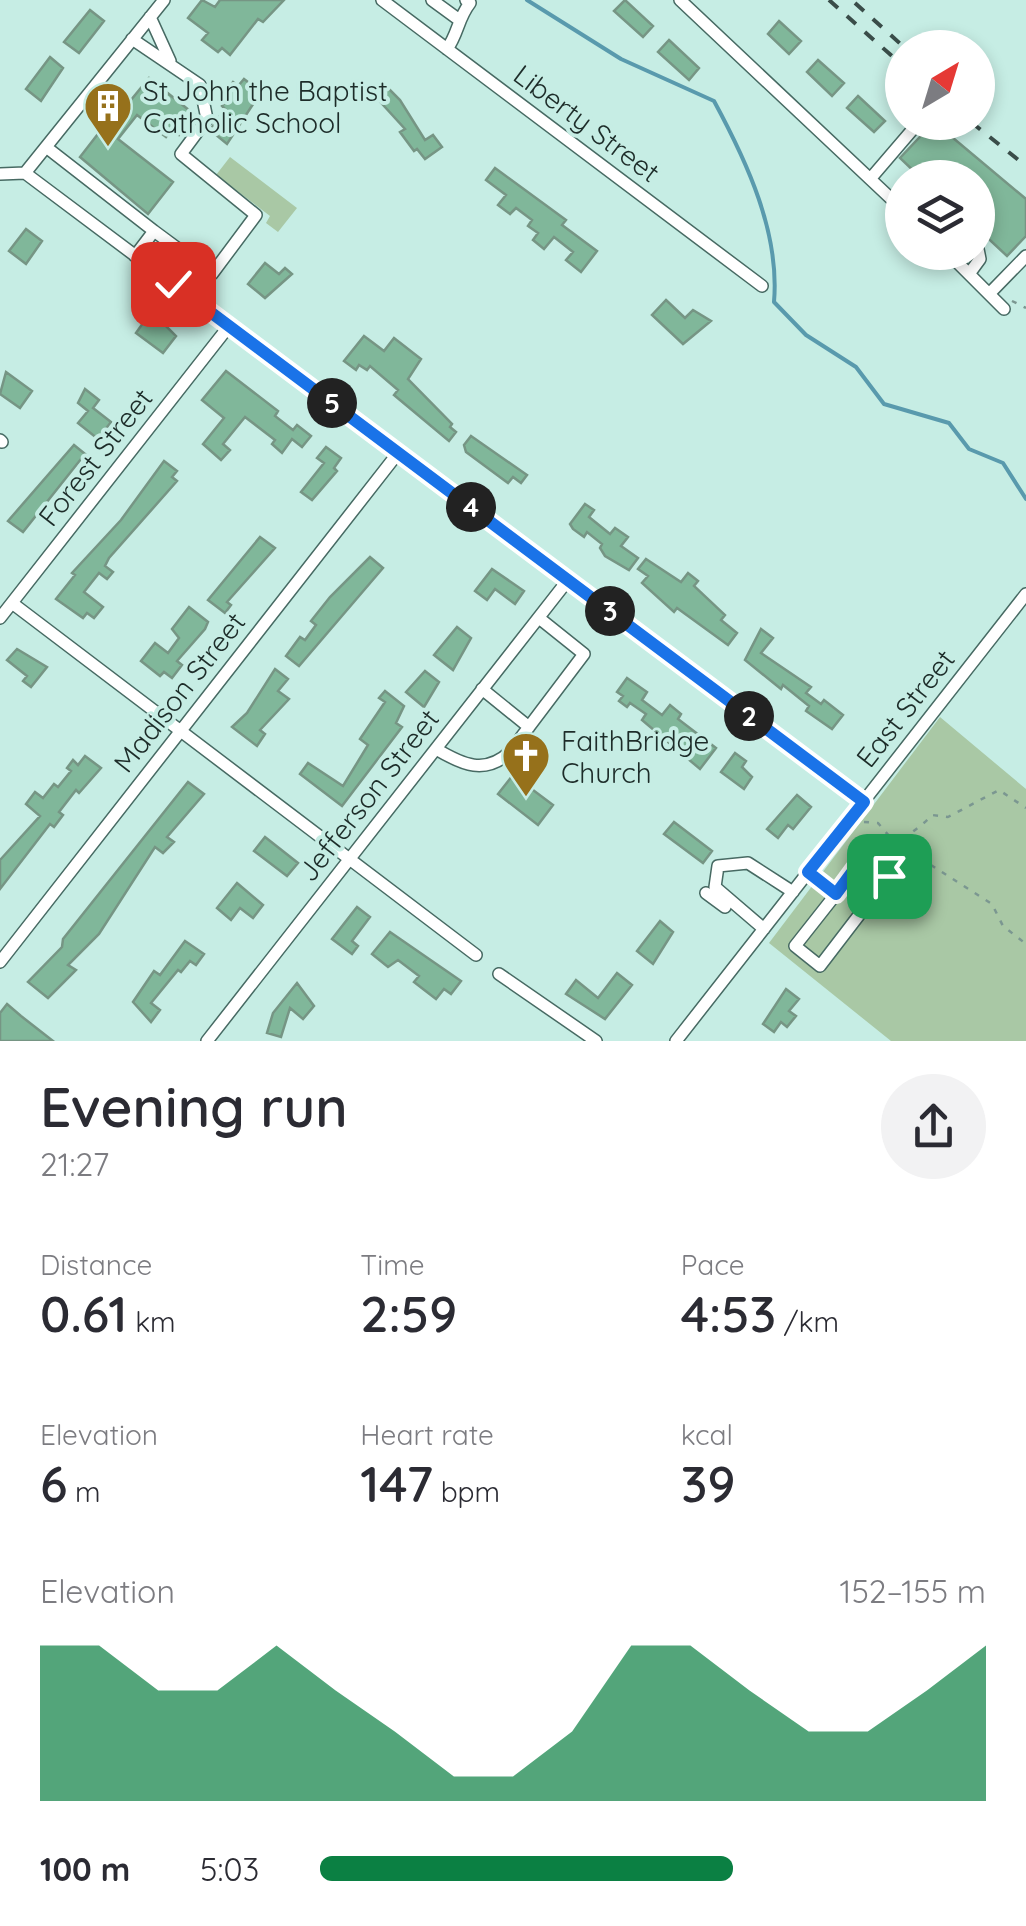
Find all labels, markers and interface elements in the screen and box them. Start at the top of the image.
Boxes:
north arrow [885,30,995,140]
map controls [885,30,995,270]
street label: Liberty Street [507,57,667,189]
place label: St John the Baptist Catholic School [143,73,388,140]
building icon: St John the Baptist Catholic School [82,80,134,148]
button: layers [885,160,995,270]
pin [131,242,216,327]
icon: check [146,257,201,312]
pin: 5 [307,378,357,428]
street label: Forest Street [30,381,160,533]
text: 5 [324,385,340,420]
pin: 4 [446,482,496,532]
text: 4 [463,489,479,524]
pin: 3 [585,586,635,636]
text: 3 [602,593,618,628]
street label: Madison Street [106,605,252,779]
street label: East Street [848,642,962,774]
pin: 2 [724,691,774,741]
text: 2 [741,698,757,733]
street label: Jefferson Street [290,702,446,888]
place label: FaithBridge Church [561,723,709,790]
church icon: FaithBridge Church [500,730,552,798]
pin [847,834,932,919]
icon: arrive [862,849,917,904]
text: Evening run [40,1072,348,1141]
button: share [881,1074,986,1179]
text: 21:27 [40,1144,109,1184]
text: Distance [40,1247,152,1282]
text: Time [360,1247,425,1282]
text: Pace [681,1247,745,1282]
text: 0.61 [40,1282,128,1345]
text: 2:59 [360,1282,457,1345]
text: 4:53 [681,1282,776,1345]
text: km [128,1304,176,1339]
text: /km [776,1304,839,1339]
text: Elevation [40,1417,158,1452]
text: Heart rate [360,1417,494,1452]
text: kcal [681,1417,733,1452]
text: 6 [40,1452,67,1515]
text: 147 [360,1452,433,1515]
text: 39 [681,1452,736,1515]
text: m [67,1474,101,1509]
text: bpm [433,1474,500,1509]
text: Elevation [40,1571,175,1611]
text: 152–155 m [840,1571,986,1611]
text: 100 m [40,1849,130,1889]
text: 5:03 [200,1849,259,1889]

